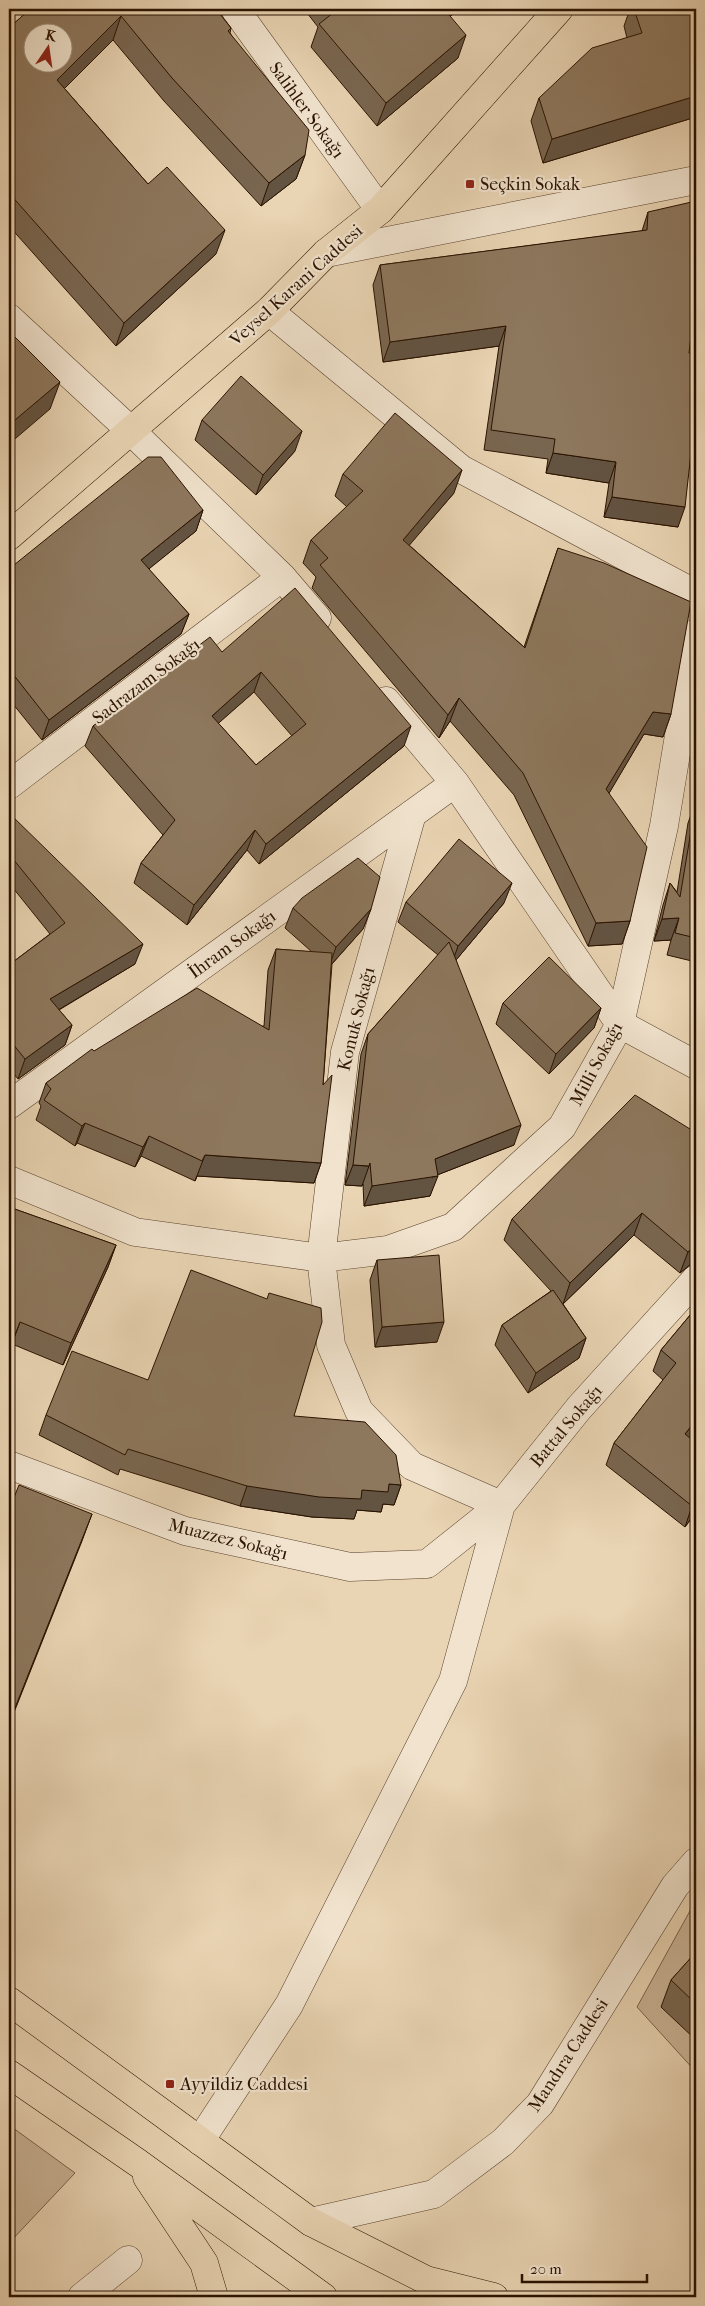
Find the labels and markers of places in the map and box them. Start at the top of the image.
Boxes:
place label: Seçkin Sokak [480,174,581,195]
marker: Seçkin Sokak [464,178,476,190]
place label: Ayyildiz Caddesi [179,2074,309,2095]
marker: Ayyildiz Caddesi [164,2078,176,2090]

